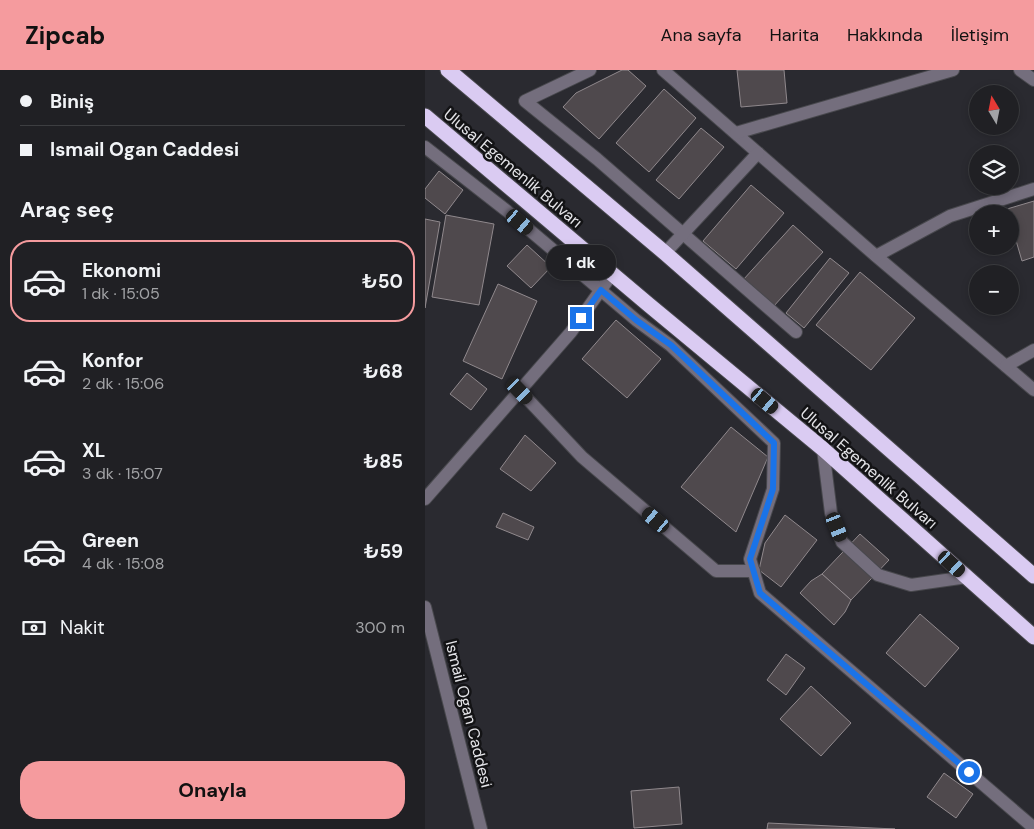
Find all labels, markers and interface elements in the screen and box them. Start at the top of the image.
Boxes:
text: Zipcab [25,20,105,51]
text: Ana sayfa [661,23,741,47]
text: Harita [769,23,819,47]
text: Hakkında [847,23,923,47]
text: İletişim [951,23,1009,47]
north arrow [969,85,1019,135]
map controls [969,85,1019,315]
text: Biniş [50,89,94,114]
street label: Ulusal Egemenlik Bulvarı [439,104,587,232]
text: Ismail Ogan Caddesi [50,137,239,162]
button: layers [969,145,1019,195]
text: Araç seç [20,195,114,224]
button: + [969,205,1019,255]
car [503,207,536,237]
callout: 1 dk [546,246,616,280]
text: 1 dk [566,252,596,273]
text: Ekonomi [82,258,161,283]
icon: car [22,259,67,304]
button: − [969,265,1019,315]
text: ₺50 [362,269,403,294]
text: 1 dk · 15:05 [82,283,160,304]
route end [570,307,592,329]
text: Konfor [82,348,143,373]
icon: car [22,349,67,394]
text: ₺68 [363,359,403,384]
text: 2 dk · 15:06 [82,373,164,394]
car [504,375,535,407]
car [748,386,781,416]
street label: Ulusal Egemenlik Bulvarı [796,403,942,533]
text: XL [82,438,105,463]
icon: car [22,439,67,484]
text: ₺85 [363,449,403,474]
text: 3 dk · 15:07 [82,463,163,484]
car [639,505,672,535]
car [824,510,849,544]
text: Green [82,528,139,553]
icon: car [22,529,67,574]
text: ₺59 [364,539,403,564]
car [935,548,968,580]
text: 4 dk · 15:08 [82,553,164,574]
icon: cash [20,614,48,642]
text: Nakit [60,615,105,640]
text: 300 m [355,617,405,638]
street label: Ismail Ogan Caddesi [441,638,497,790]
button: Onayla [20,761,405,819]
route start [958,761,980,783]

